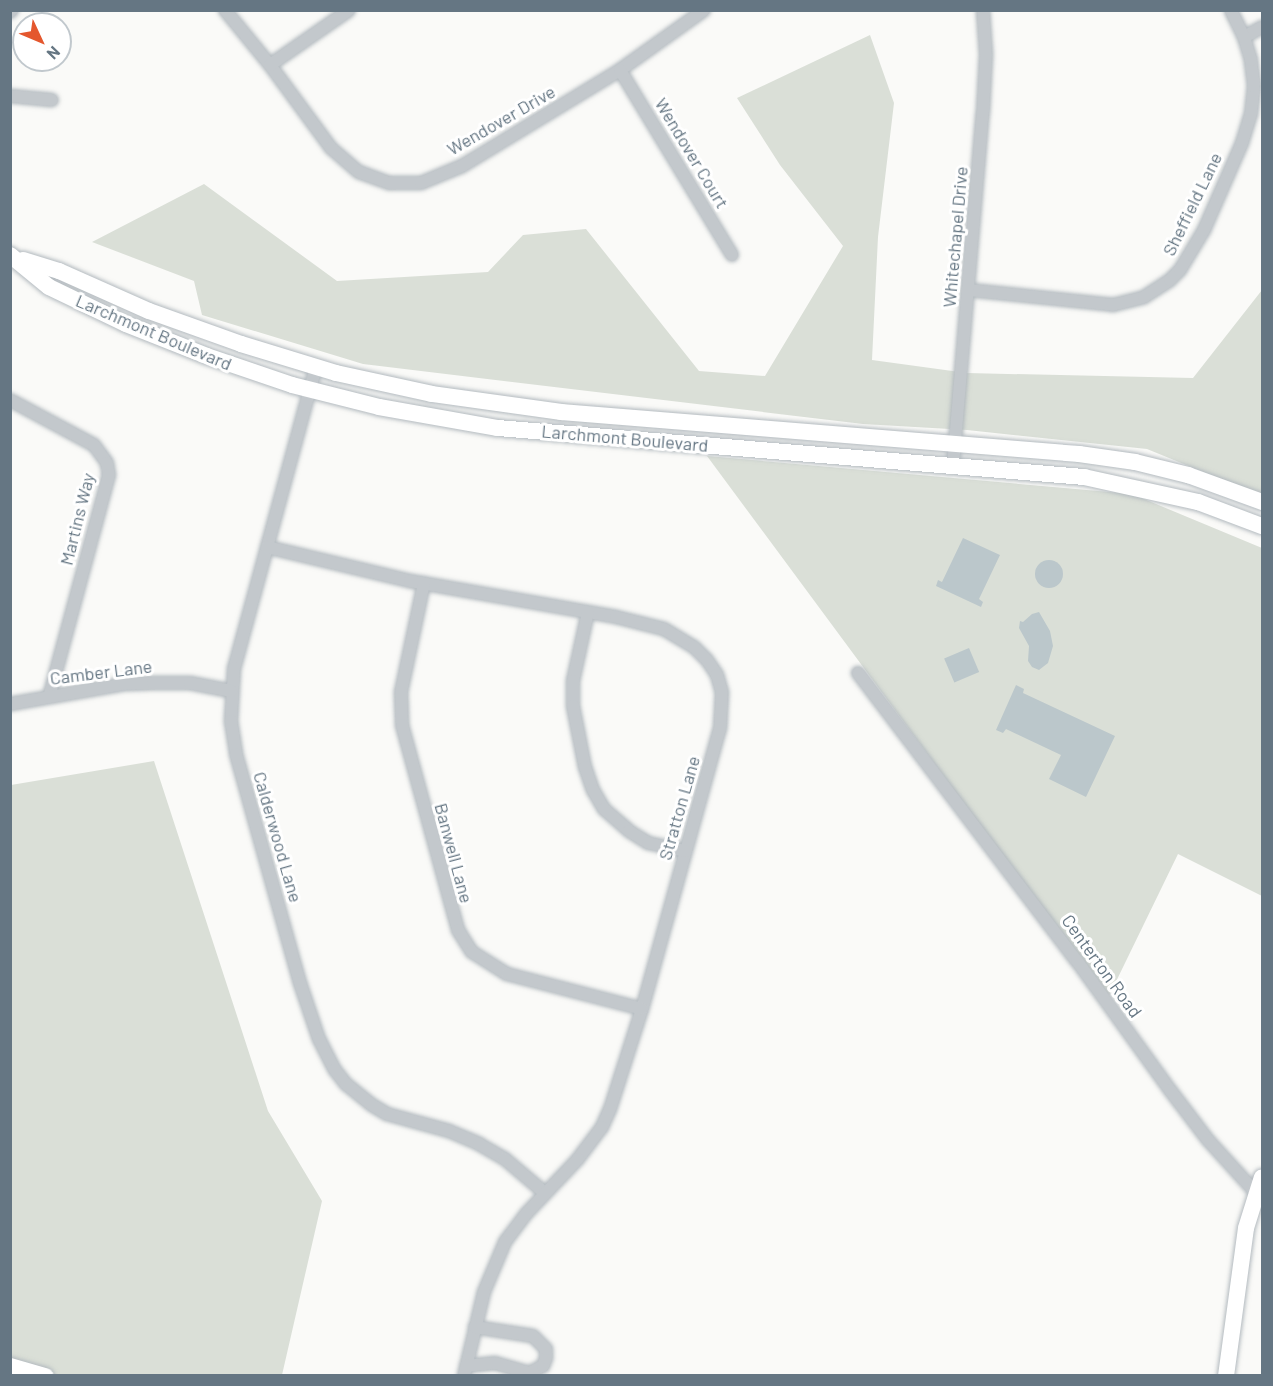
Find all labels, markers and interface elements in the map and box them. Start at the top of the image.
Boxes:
north arrow [12,12,72,72]
text: N [43,43,64,64]
street label: Wendover Drive [443,80,559,160]
street label: Wendover Court [651,94,733,212]
street label: Sheffield Lane [1158,149,1226,259]
street label: Whitechapel Drive [938,166,972,308]
street label: Larchmont Boulevard [73,289,235,375]
street label: Larchmont Boulevard [541,420,709,456]
street label: Martins Way [55,471,99,567]
street label: Camber Lane [49,655,153,689]
street label: Stratton Lane [654,753,704,863]
street label: Calderwood Lane [249,769,307,905]
street label: Banwell Lane [430,801,478,905]
street label: Centerton Road [1057,910,1147,1022]

